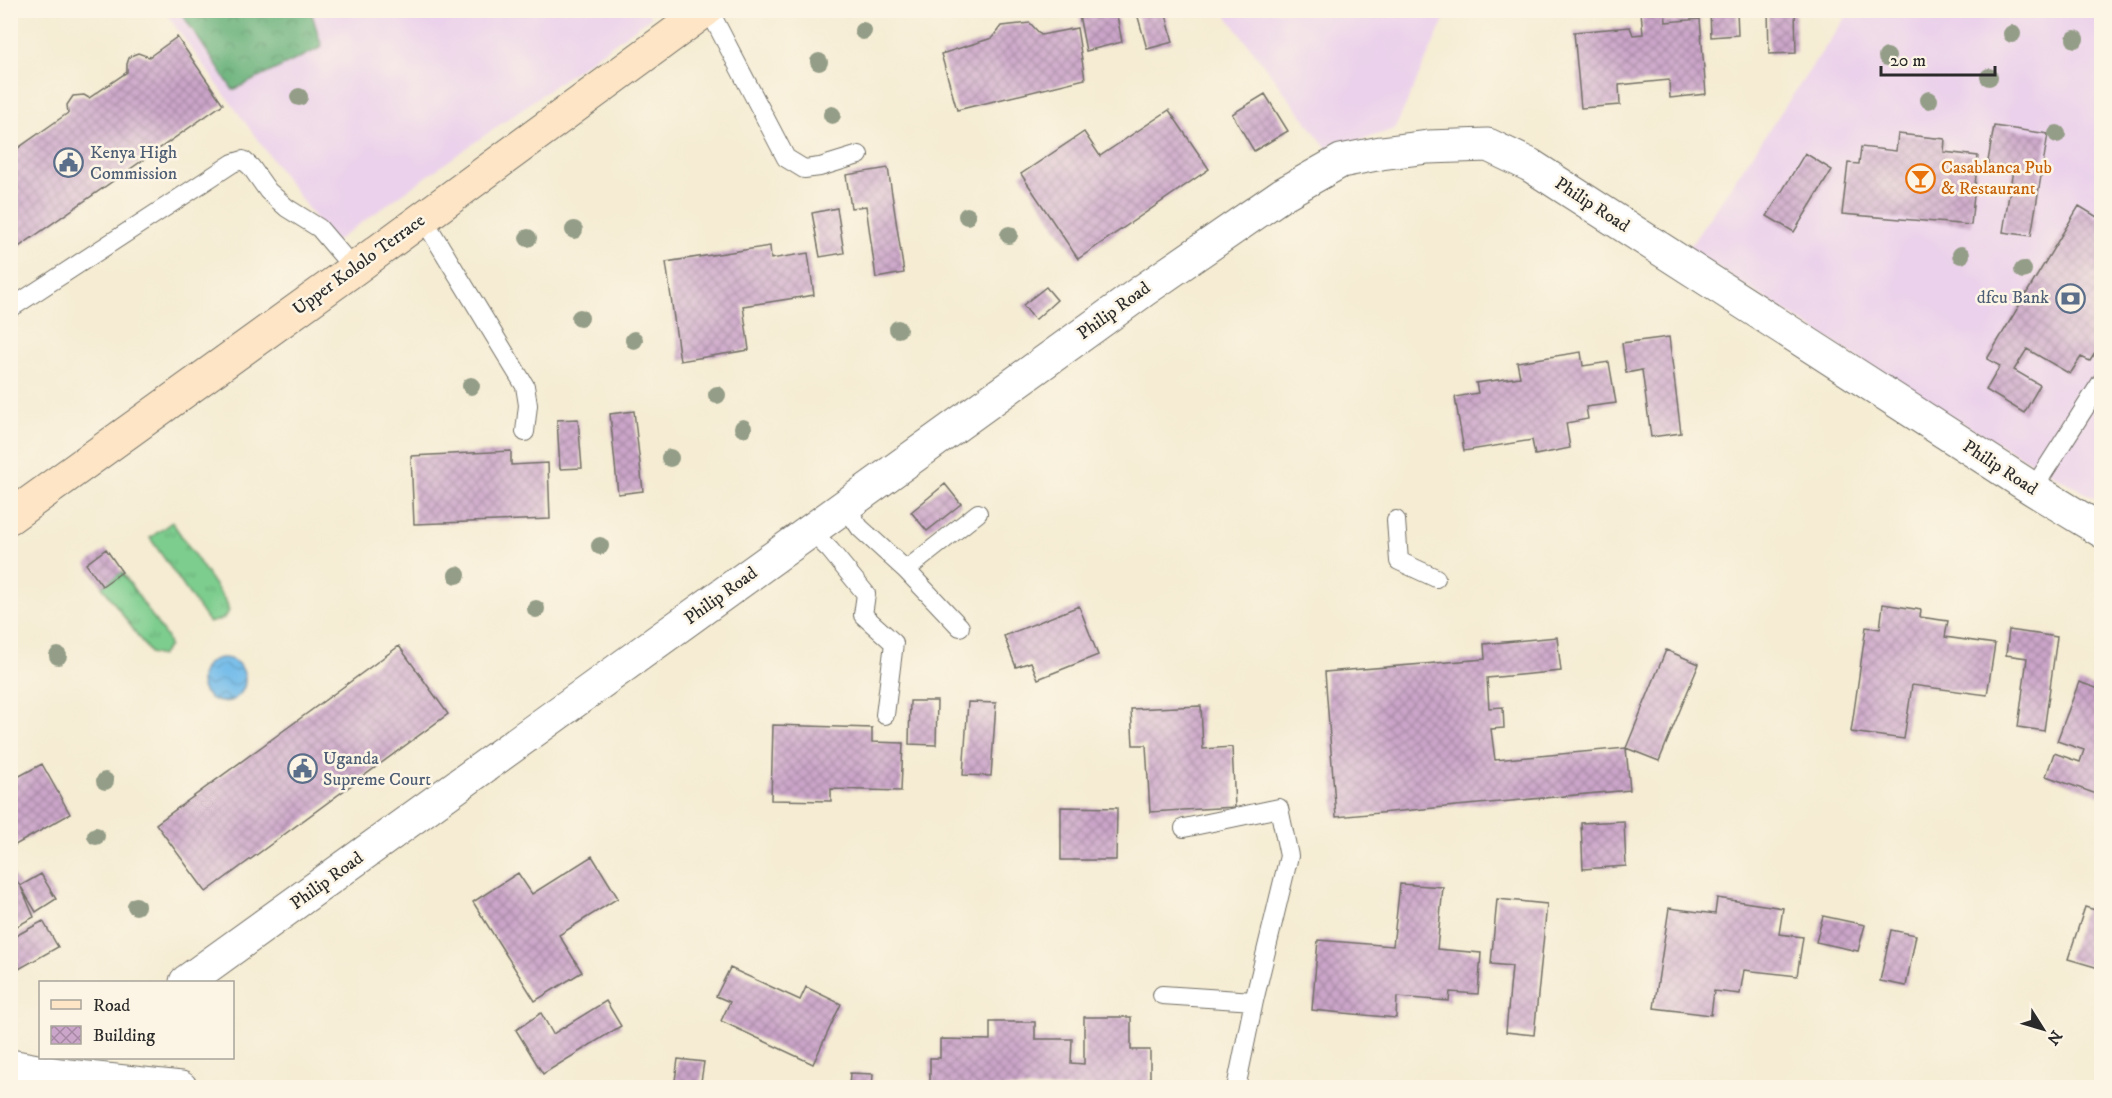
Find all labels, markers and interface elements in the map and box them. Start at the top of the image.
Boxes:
scale bar [1881,39,1995,77]
text: 20 m [1890,50,1926,72]
place label: Kenya High Commission [90,142,178,185]
public building icon: Kenya High Commission [53,147,85,179]
place label: Casablanca Pub & Restaurant [1941,157,2052,200]
bar icon: Casablanca Pub & Restaurant [1904,162,1936,194]
street label: Philip Road [1550,173,1634,237]
street label: Upper Kololo Terrace [289,210,429,320]
street label: Philip Road [1073,277,1155,345]
bank icon: dfcu Bank [2054,282,2086,314]
place label: dfcu Bank [1977,287,2049,309]
street label: Philip Road [1958,436,2042,500]
street label: Philip Road [680,562,762,630]
place label: Uganda Supreme Court [323,748,431,791]
public building icon: Uganda Supreme Court [286,753,318,785]
street label: Philip Road [286,847,368,915]
legend [39,981,234,1059]
text: Road [93,995,130,1017]
north arrow [2013,999,2073,1059]
text: Building [93,1025,155,1047]
text: N [2042,1026,2066,1049]

